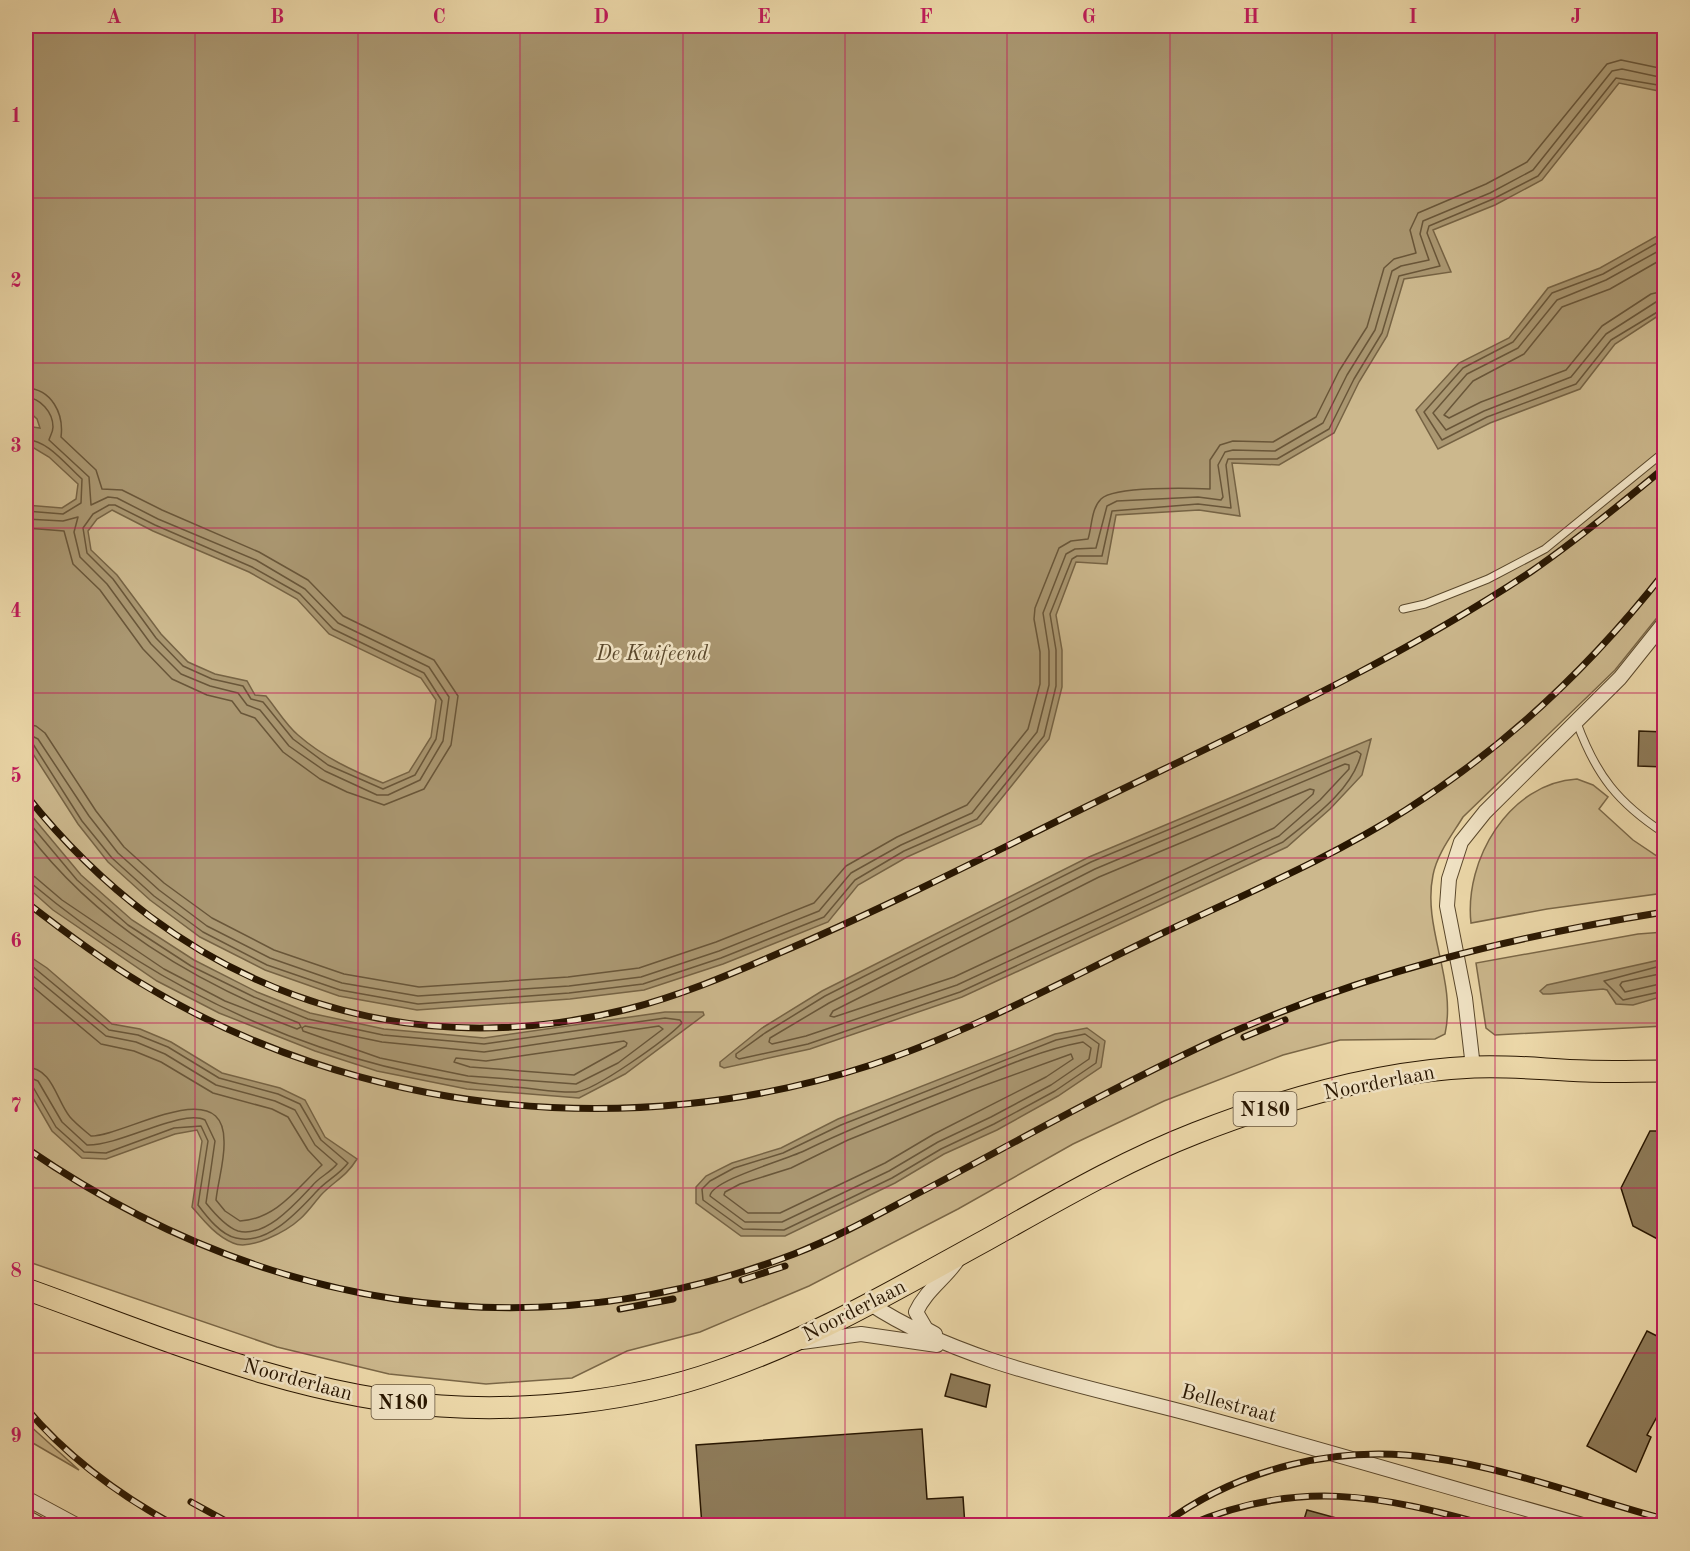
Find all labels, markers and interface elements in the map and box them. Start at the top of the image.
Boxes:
text: A [106,8,122,28]
text: B [270,8,284,28]
text: C [432,8,446,28]
text: D [593,8,609,28]
text: E [757,8,771,28]
text: F [919,8,933,28]
text: G [1082,8,1096,28]
text: H [1243,8,1259,28]
text: I [1409,8,1417,28]
text: J [1571,8,1582,28]
text: 1 [10,107,22,127]
text: 2 [10,272,22,292]
text: 3 [10,437,22,457]
text: 4 [10,602,22,622]
park label: De Kuifeend [595,644,709,665]
text: 5 [10,766,22,787]
text: 6 [10,932,22,952]
street label: Noorderlaan [1322,1062,1437,1105]
road number: N180 [1234,1092,1296,1126]
text: 7 [10,1097,22,1117]
text: 8 [10,1262,22,1282]
street label: Noorderlaan [800,1276,910,1346]
street label: Noorderlaan [241,1356,355,1405]
street label: Bellestraat [1178,1382,1279,1427]
road number: N180 [372,1385,434,1419]
text: 9 [10,1427,22,1447]

